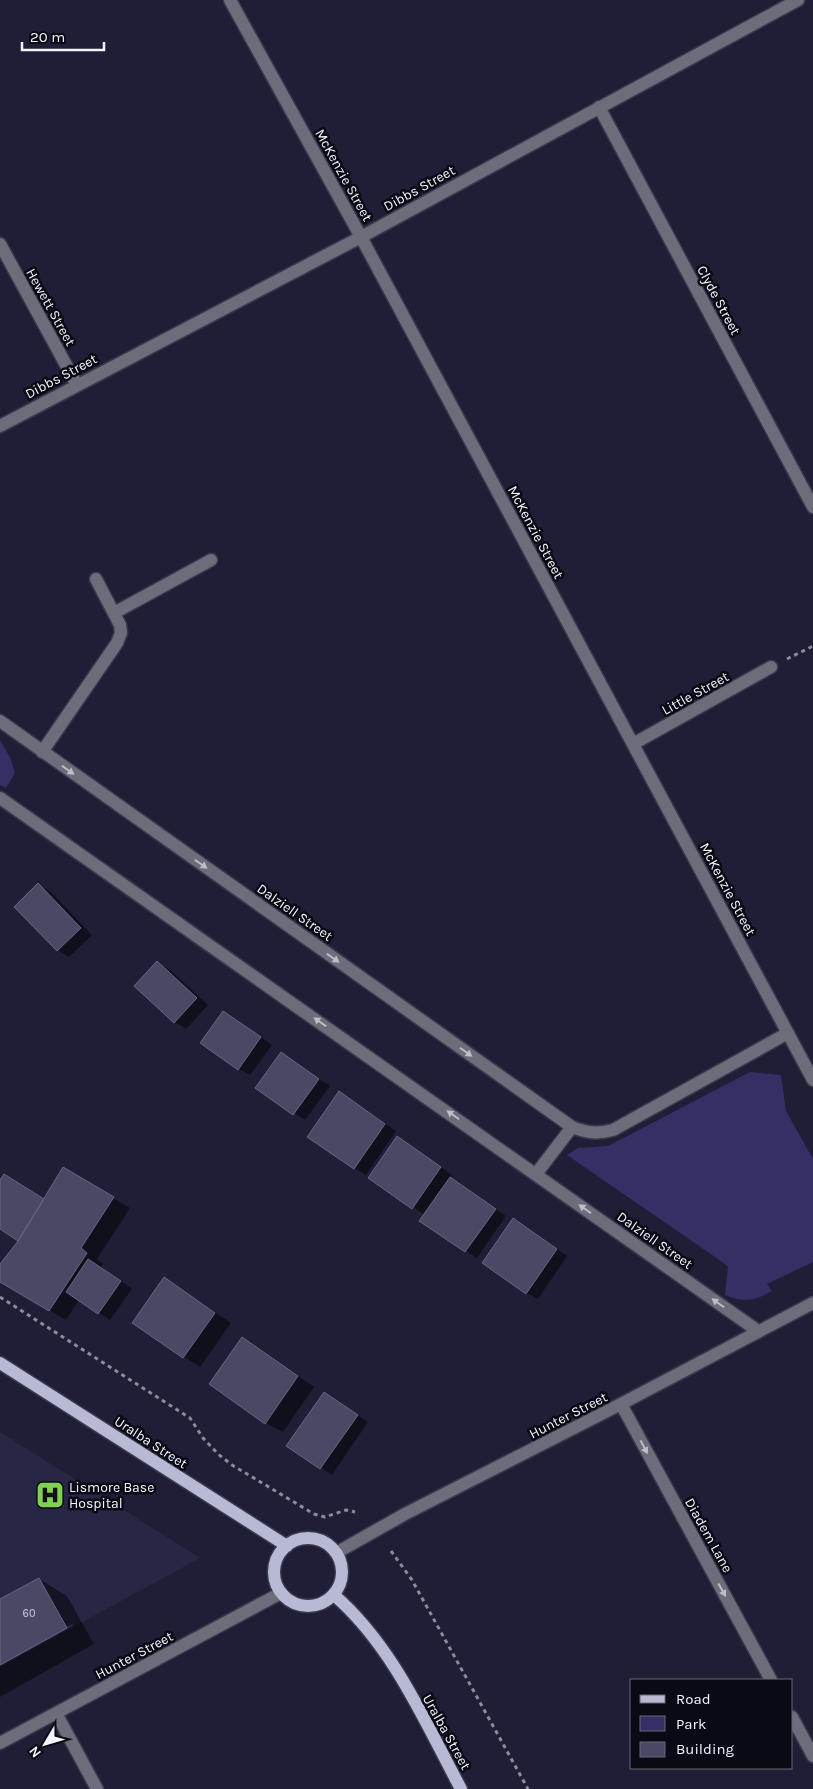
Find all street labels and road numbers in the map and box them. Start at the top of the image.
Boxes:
street label: McKenzie Street [311,126,376,224]
street label: Dibbs Street [381,162,458,215]
street label: Clyde Street [693,263,744,338]
street label: Hewett Street [22,265,79,349]
street label: Dibbs Street [22,350,100,403]
street label: McKenzie Street [504,483,567,582]
street label: Little Street [659,668,732,719]
street label: McKenzie Street [696,840,759,939]
street label: Dalziell Street [254,880,336,945]
street label: Dalziell Street [614,1208,696,1273]
street label: Hunter Street [526,1388,610,1442]
street label: Uralba Street [111,1413,190,1472]
street label: Diadem Lane [681,1495,736,1576]
street label: Hunter Street [92,1628,176,1683]
street label: Uralba Street [419,1692,474,1773]

